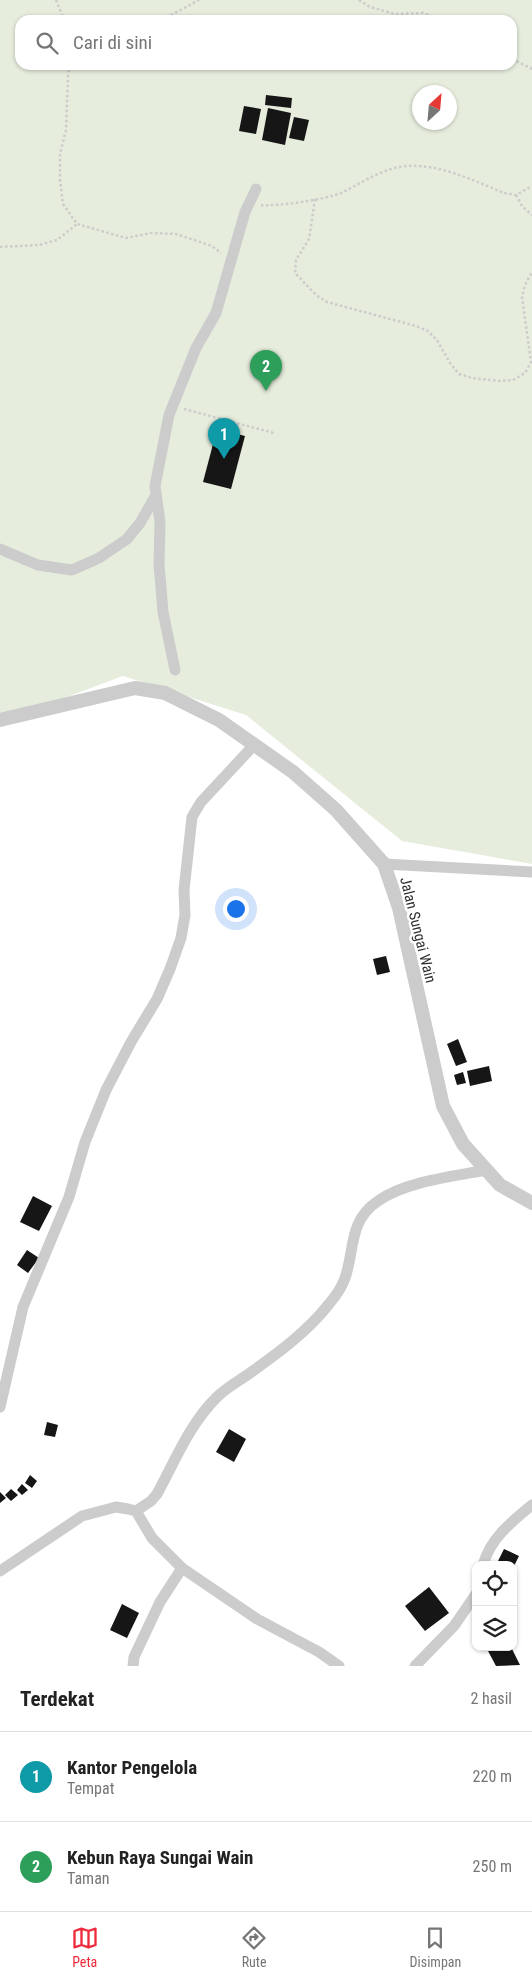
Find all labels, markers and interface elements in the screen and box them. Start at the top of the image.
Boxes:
search box [15,15,517,70]
icon: search [33,29,61,57]
text: Cari di sini [73,31,152,54]
north arrow [412,85,457,130]
pin: 2 [250,350,282,391]
pin: 1 [208,418,240,459]
street label: Jalan Sungai Wain [396,875,440,985]
your location [223,896,249,922]
map controls [472,1561,517,1651]
button: locate [472,1561,517,1606]
button: layers [472,1606,517,1651]
text: Terdekat [20,1687,94,1711]
text: 2 hasil [470,1689,512,1708]
text: Kantor Pengelola [67,1756,197,1779]
text: 1 [32,1767,40,1786]
text: 220 m [473,1767,512,1786]
text: Tempat [67,1779,114,1798]
text: Kebun Raya Sungai Wain [67,1846,253,1869]
text: 2 [32,1857,40,1876]
text: 250 m [473,1857,512,1876]
text: Taman [67,1869,110,1888]
tab: Peta [71,1924,99,1970]
tab: Rute [240,1924,268,1970]
tab: Disimpan [410,1924,461,1970]

